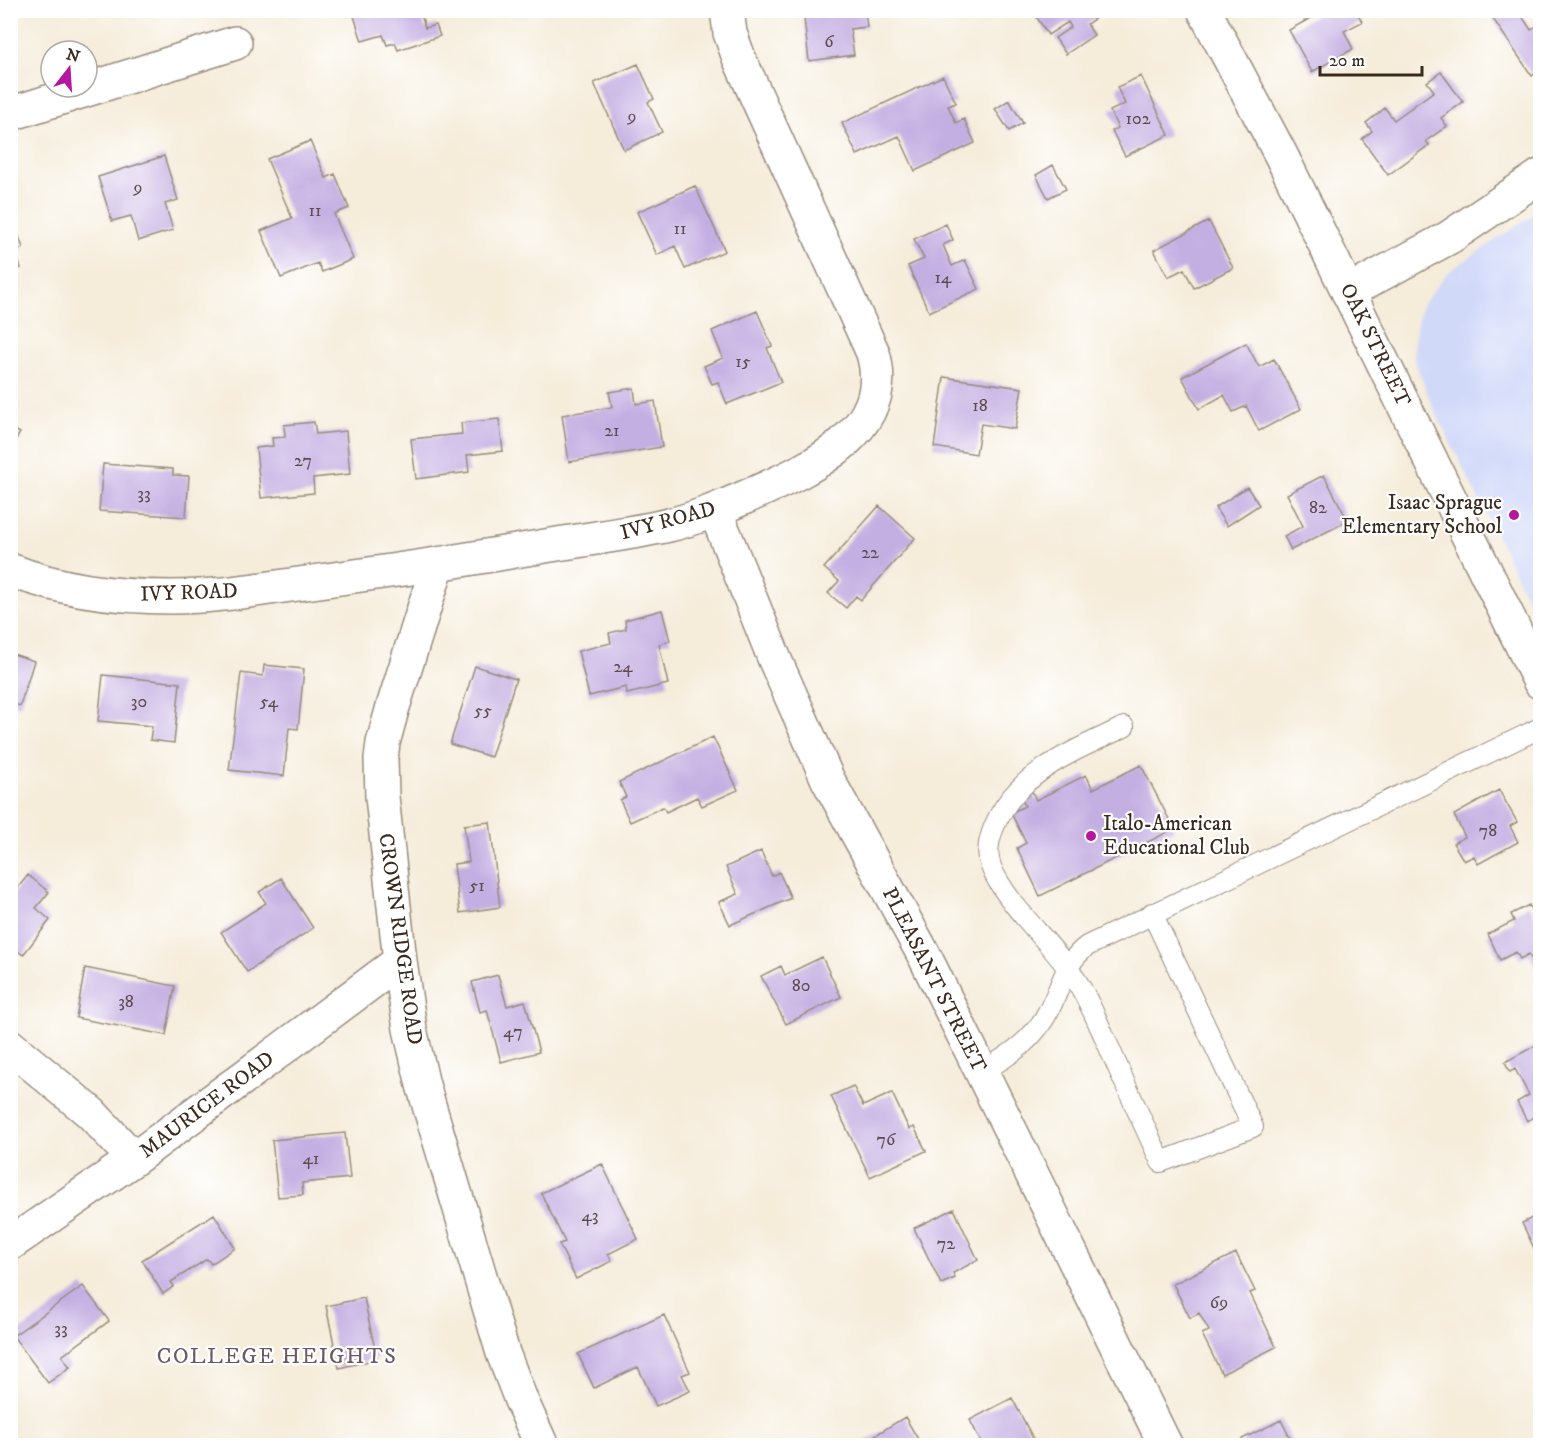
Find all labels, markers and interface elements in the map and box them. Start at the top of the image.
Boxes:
house number: 6 [824,31,834,53]
north arrow [39,39,99,99]
scale bar [1320,39,1422,77]
text: N [64,44,82,67]
text: 20 m [1329,50,1365,72]
house number: 9 [627,106,636,128]
house number: 102 [1125,108,1151,130]
house number: 9 [133,177,142,199]
house number: 11 [308,200,322,222]
house number: 11 [673,218,687,240]
house number: 14 [935,267,952,289]
street label: OAK STREET [1334,279,1416,411]
house number: 15 [735,351,751,373]
house number: 18 [972,395,988,417]
house number: 21 [604,420,620,442]
house number: 27 [294,450,312,472]
house number: 33 [137,483,151,505]
place label: Isaac Sprague Elementary School [1341,490,1503,540]
street label: IVY ROAD [618,496,718,546]
house number: 82 [1309,497,1327,519]
marker: Isaac Sprague Elementary School [1507,508,1521,522]
house number: 22 [861,542,879,564]
street label: IVY ROAD [140,578,238,608]
house number: 24 [613,656,633,678]
house number: 30 [131,691,147,713]
house number: 54 [260,691,279,713]
house number: 55 [474,700,492,722]
place label: Italo-American Educational Club [1103,811,1250,861]
house number: 78 [1479,820,1497,842]
marker: Italo-American Educational Club [1084,829,1098,843]
street label: CROWN RIDGE ROAD [372,832,428,1046]
house number: 51 [469,875,485,897]
street label: PLEASANT STREET [876,883,992,1077]
house number: 80 [792,975,810,997]
house number: 38 [118,991,134,1013]
house number: 47 [503,1021,523,1043]
street label: MAURICE ROAD [135,1046,279,1164]
house number: 76 [877,1129,896,1151]
house number: 41 [303,1148,319,1170]
house number: 43 [581,1205,599,1227]
house number: 72 [937,1233,955,1255]
house number: 69 [1210,1292,1228,1314]
house number: 33 [54,1318,68,1340]
district label: COLLEGE HEIGHTS [157,1343,397,1370]

